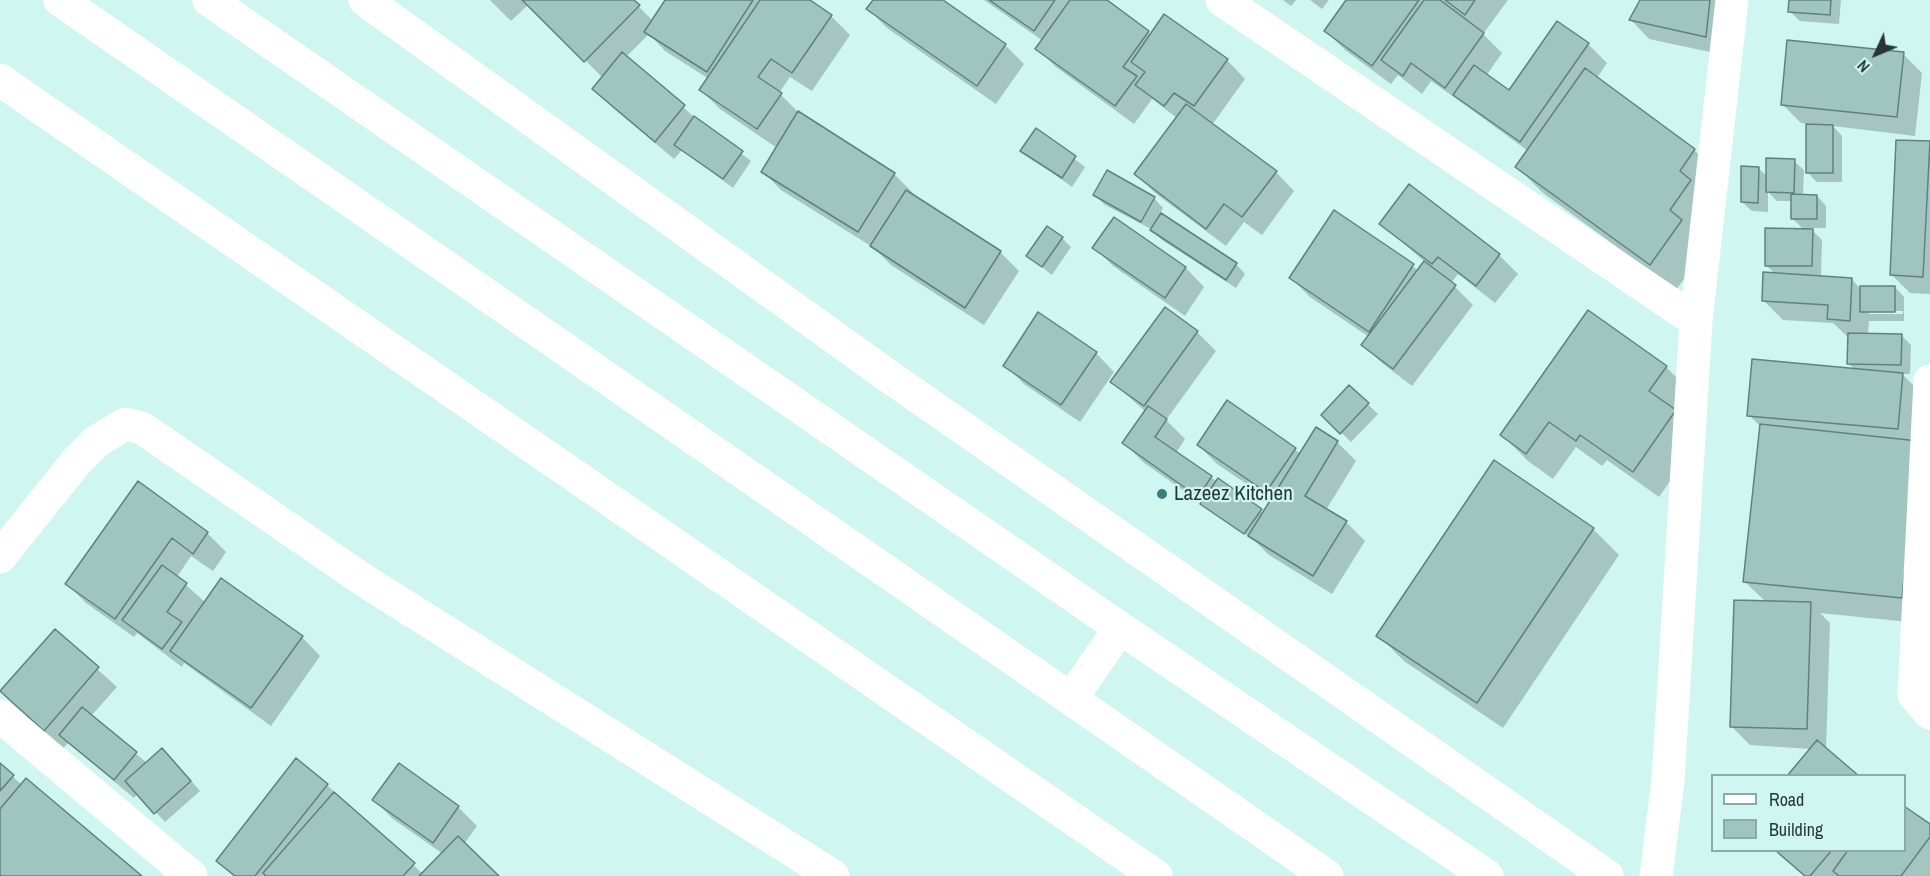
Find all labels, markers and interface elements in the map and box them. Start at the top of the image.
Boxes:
north arrow [1846,24,1906,84]
text: N [1852,55,1874,78]
place label: Lazeez Kitchen [1174,481,1293,507]
marker: Lazeez Kitchen [1155,487,1169,501]
legend [1711,774,1906,852]
text: Road [1769,787,1804,812]
text: Building [1769,817,1823,842]

